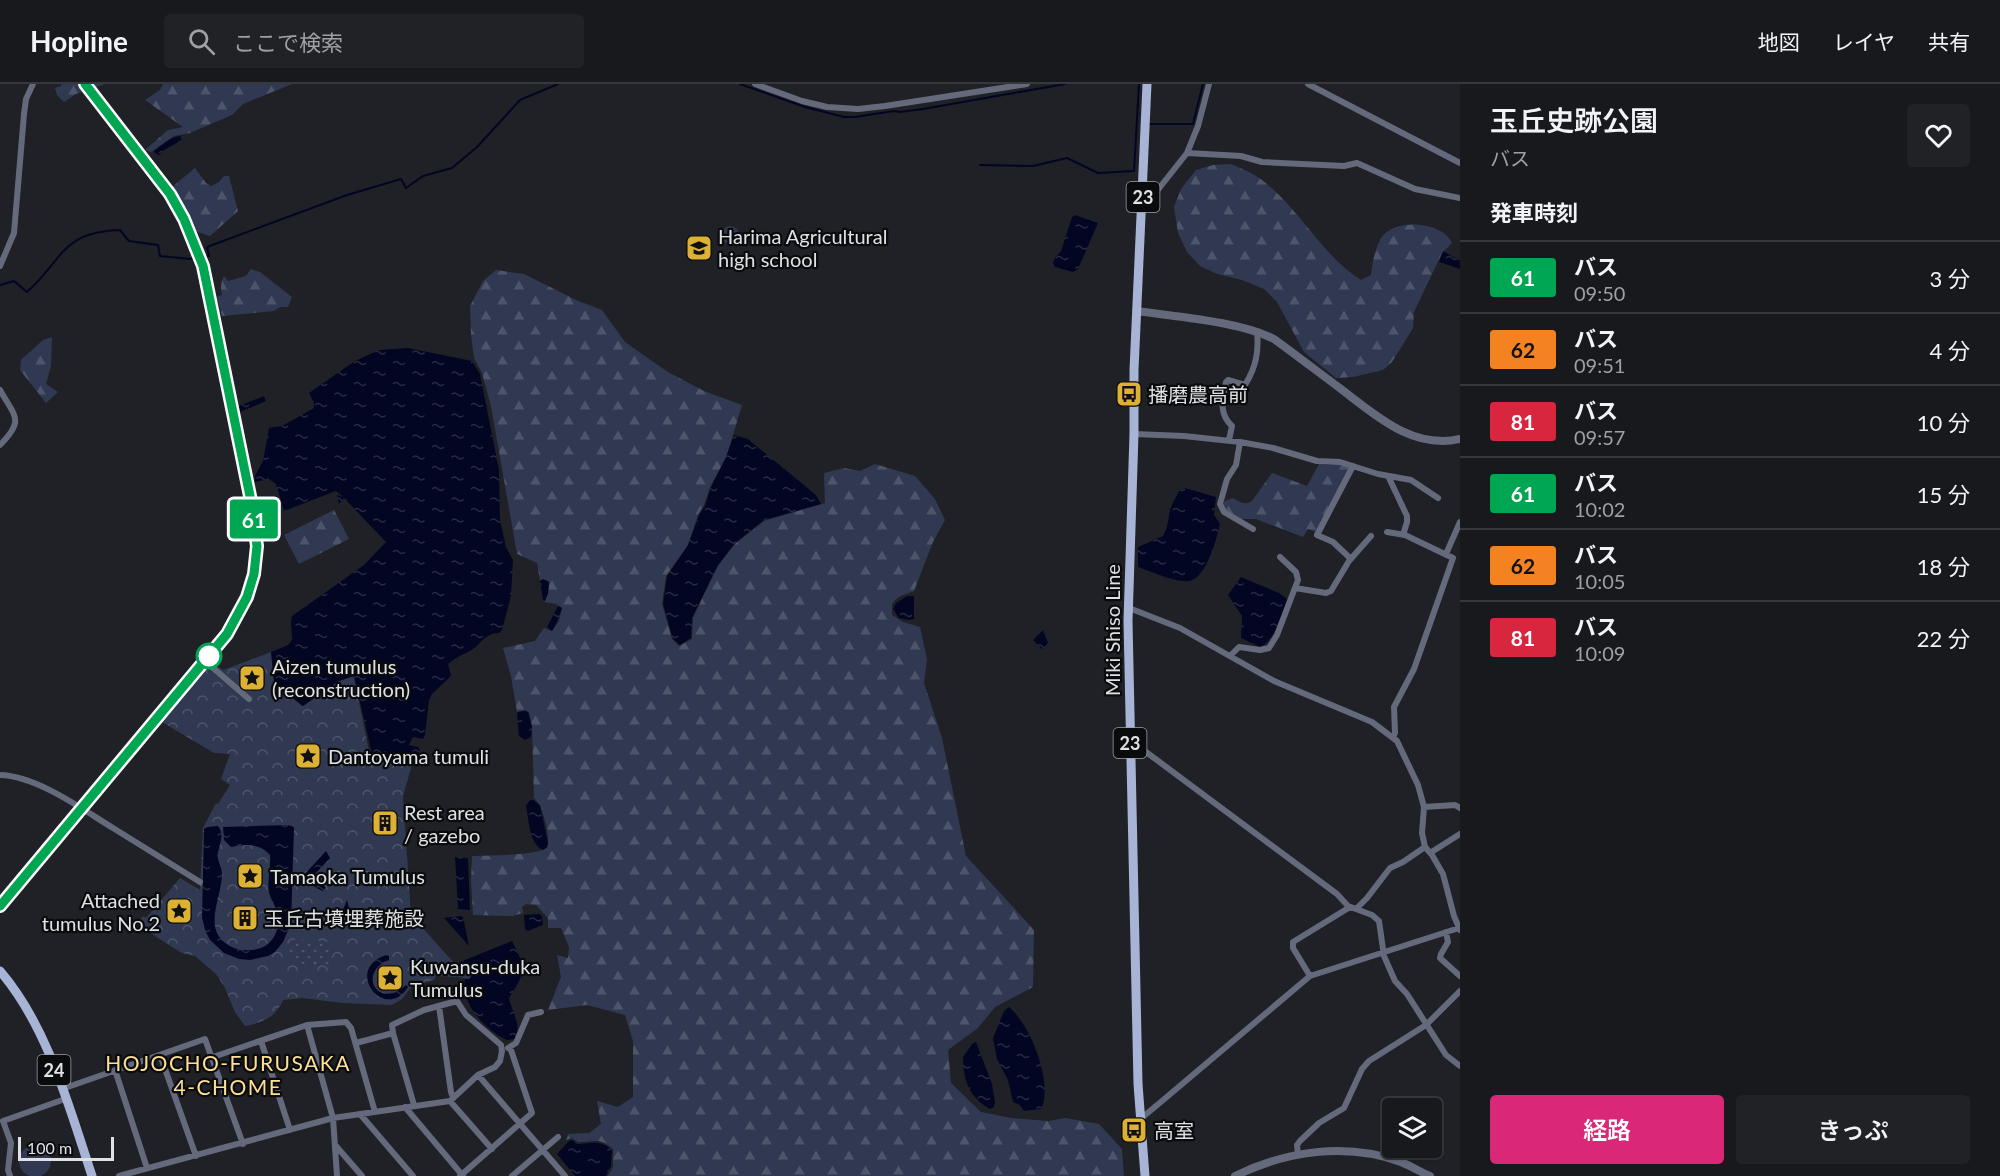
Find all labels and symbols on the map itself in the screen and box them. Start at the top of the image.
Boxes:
road number: 23 [1126,182,1160,212]
place label: Harima Agricultural high school [718,224,887,271]
school or university icon: Harima Agricultural high school [684,233,714,263]
bus stop icon: 播磨農高前 [1114,379,1144,409]
place label: 播磨農高前 [1148,382,1248,406]
line badge: 61 [227,500,281,538]
street label: Miki Shiso Line [1100,564,1124,696]
unlabelled marker [196,643,222,669]
place label: Aizen tumulus (reconstruction) [272,654,410,701]
place icon: Aizen tumulus (reconstruction) [237,663,267,693]
road number: 23 [1114,728,1146,758]
place icon: Dantoyama tumuli [293,741,323,771]
place label: Dantoyama tumuli [328,744,489,768]
place label: Rest area / gazebo [404,800,485,847]
building icon: Rest area / gazebo [370,808,400,838]
place icon: Tamaoka Tumulus [235,861,265,891]
place label: Tamaoka Tumulus [270,864,425,888]
place label: Attached tumulus No.2 [42,888,160,935]
place icon: Attached tumulus No.2 [164,896,194,926]
building icon: 玉丘古墳埋葬施設 [230,903,260,933]
place label: 玉丘古墳埋葬施設 [264,906,424,930]
place label: Kuwansu-duka Tumulus [410,954,540,1001]
place icon: Kuwansu-duka Tumulus [375,963,405,993]
district label: HOJOCHO-FURUSAKA 4-CHOME [105,1050,351,1099]
road number: 24 [38,1055,70,1085]
bus stop icon: 高室 [1119,1115,1149,1145]
place label: 高室 [1154,1118,1194,1142]
scale bar [18,1134,114,1162]

